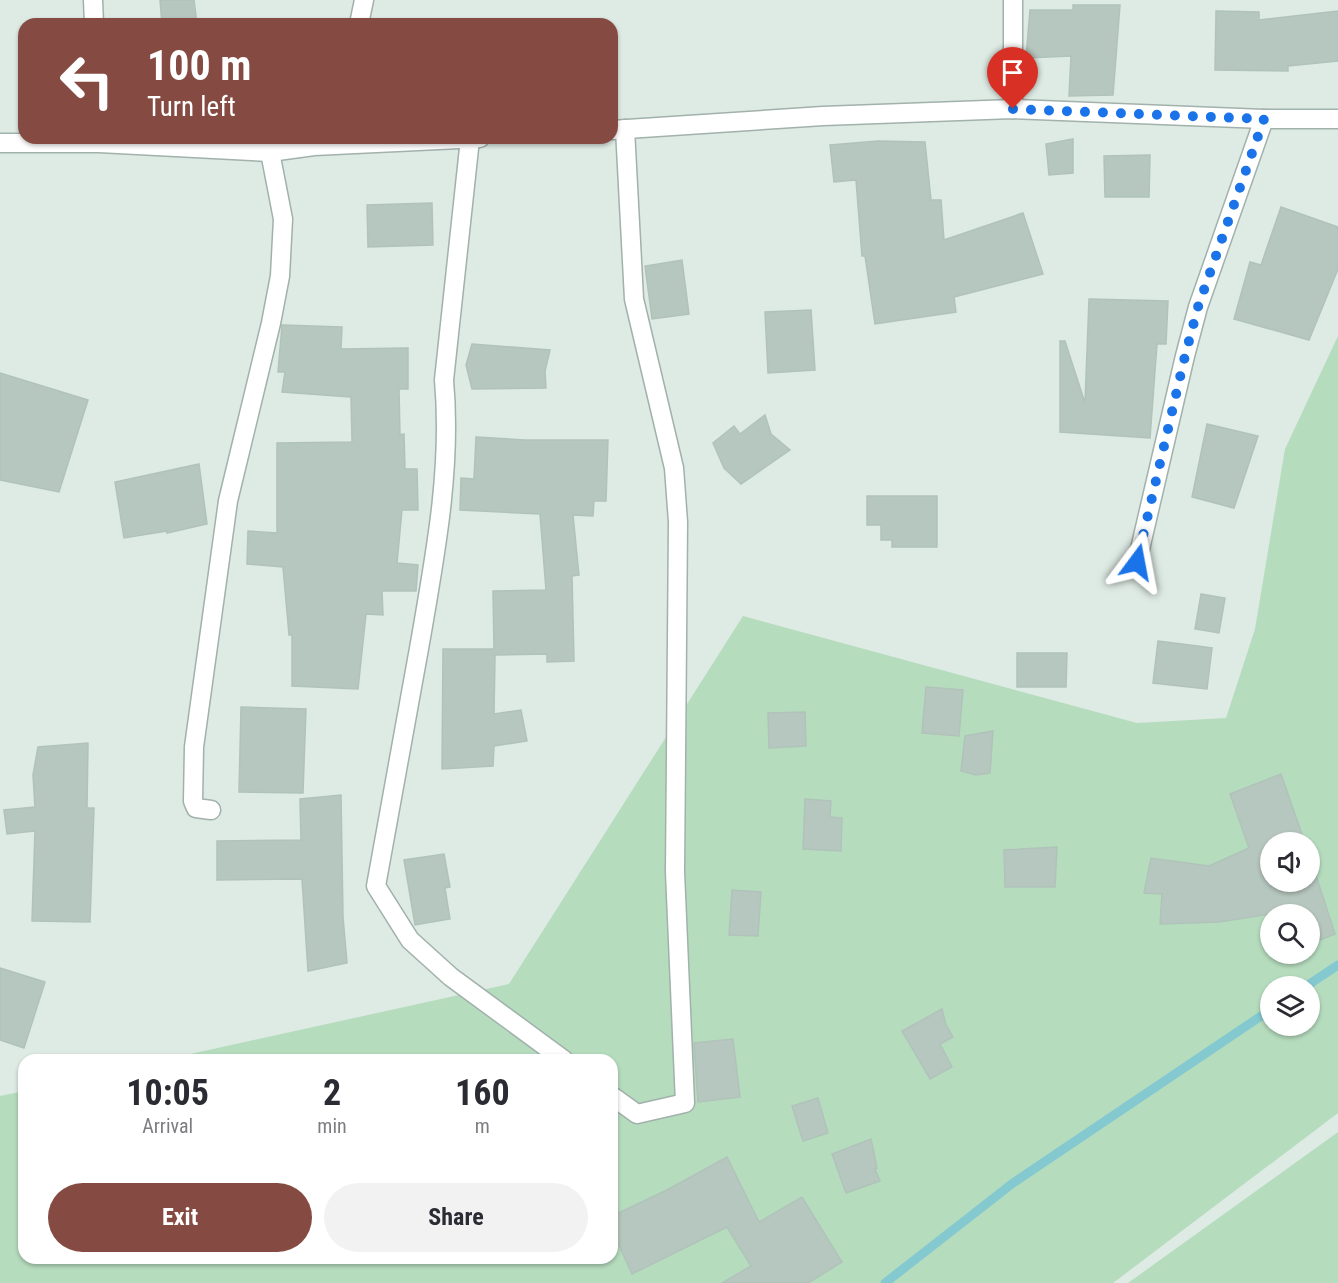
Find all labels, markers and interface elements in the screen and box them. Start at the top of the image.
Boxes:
text: 100 m [147,41,252,90]
icon: left [48,42,126,120]
pin [987,47,1038,109]
icon: arrive [996,56,1029,89]
text: Turn left [147,91,236,123]
position arrow [1105,530,1169,594]
map controls [1260,832,1320,1036]
button: sound [1260,832,1320,892]
button: search [1260,904,1320,964]
button: layers [1260,976,1320,1036]
text: 10:05 [126,1072,209,1114]
text: 2 [323,1072,341,1114]
text: 160 [455,1072,510,1114]
text: Arrival [142,1114,193,1138]
text: min [317,1114,347,1138]
text: m [475,1114,490,1138]
button: Exit [48,1183,312,1252]
button: Share [324,1183,588,1252]

